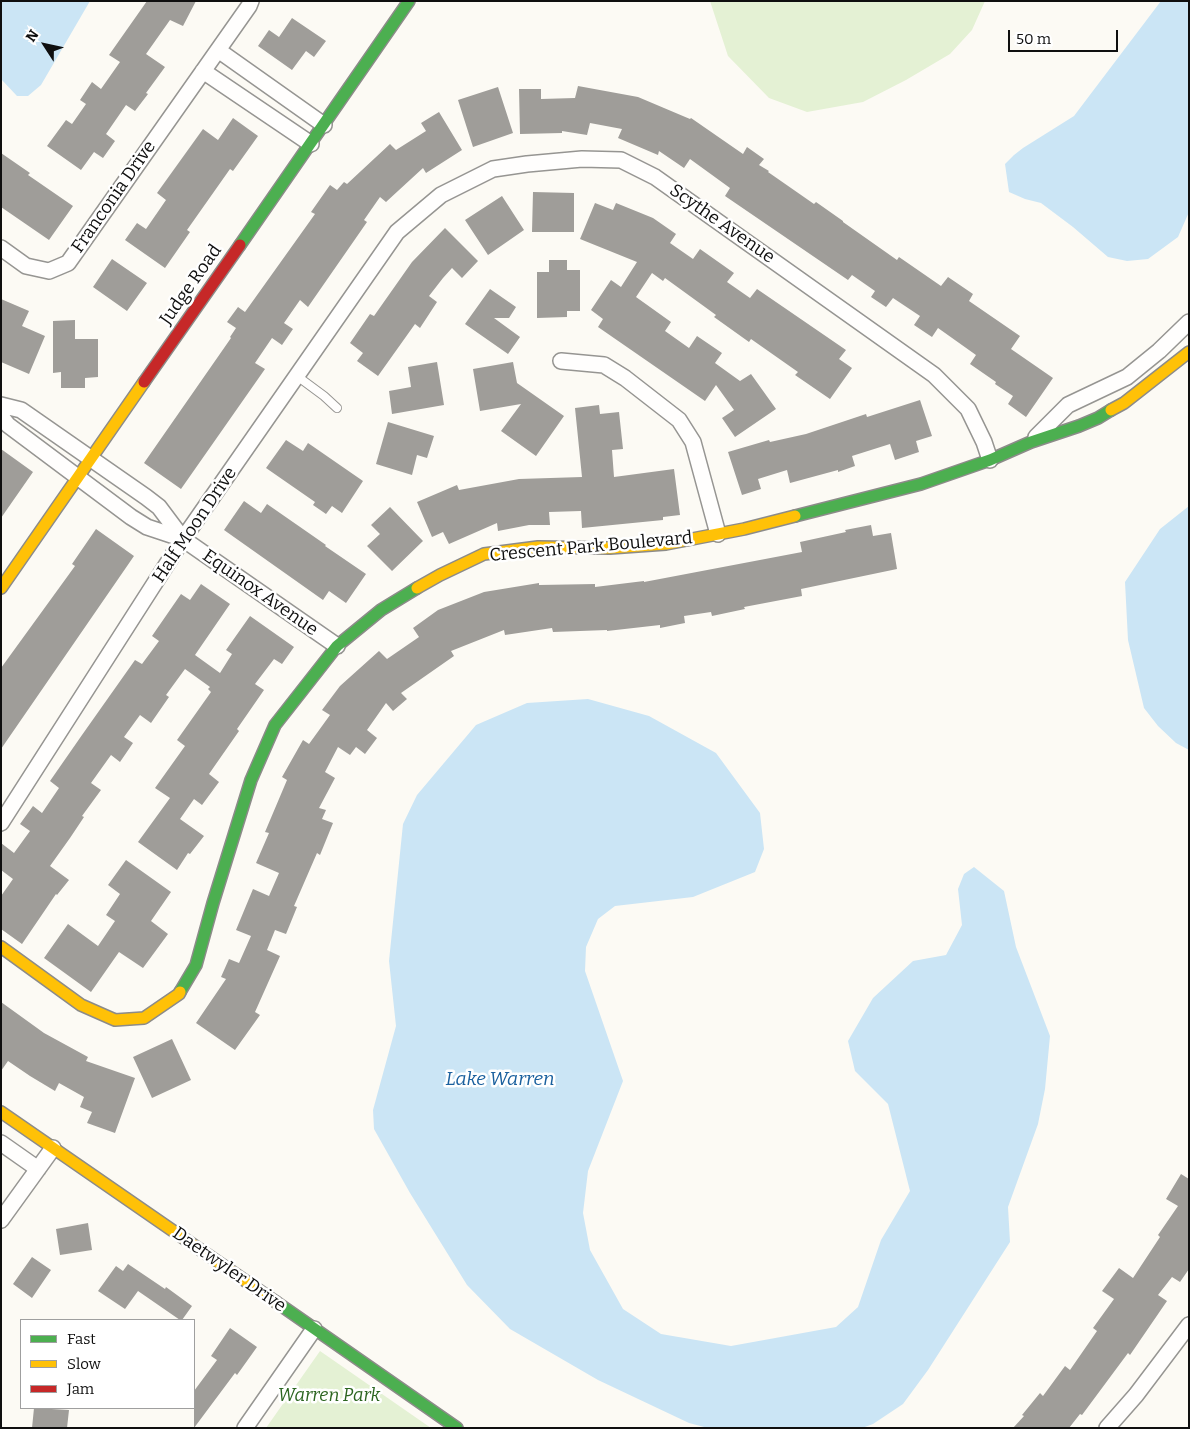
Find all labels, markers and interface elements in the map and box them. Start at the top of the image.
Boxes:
north arrow [20,20,70,70]
scale bar [1010,20,1120,52]
text: N [22,27,42,45]
text: 50 m [1016,30,1051,48]
street label: Franconia Drive [67,137,161,257]
street label: Scythe Avenue [665,180,779,268]
street label: Judge Road [155,241,227,329]
street label: Half Moon Drive [148,463,242,587]
street label: Crescent Park Boulevard [489,527,693,567]
street label: Equinox Avenue [198,545,322,641]
water label: Lake Warren [446,1069,554,1091]
street label: Daetwyler Drive [168,1223,290,1317]
legend [20,1319,195,1409]
text: Fast [67,1330,96,1348]
text: Slow [67,1355,101,1373]
text: Jam [67,1380,94,1398]
park label: Warren Park [278,1385,380,1407]

